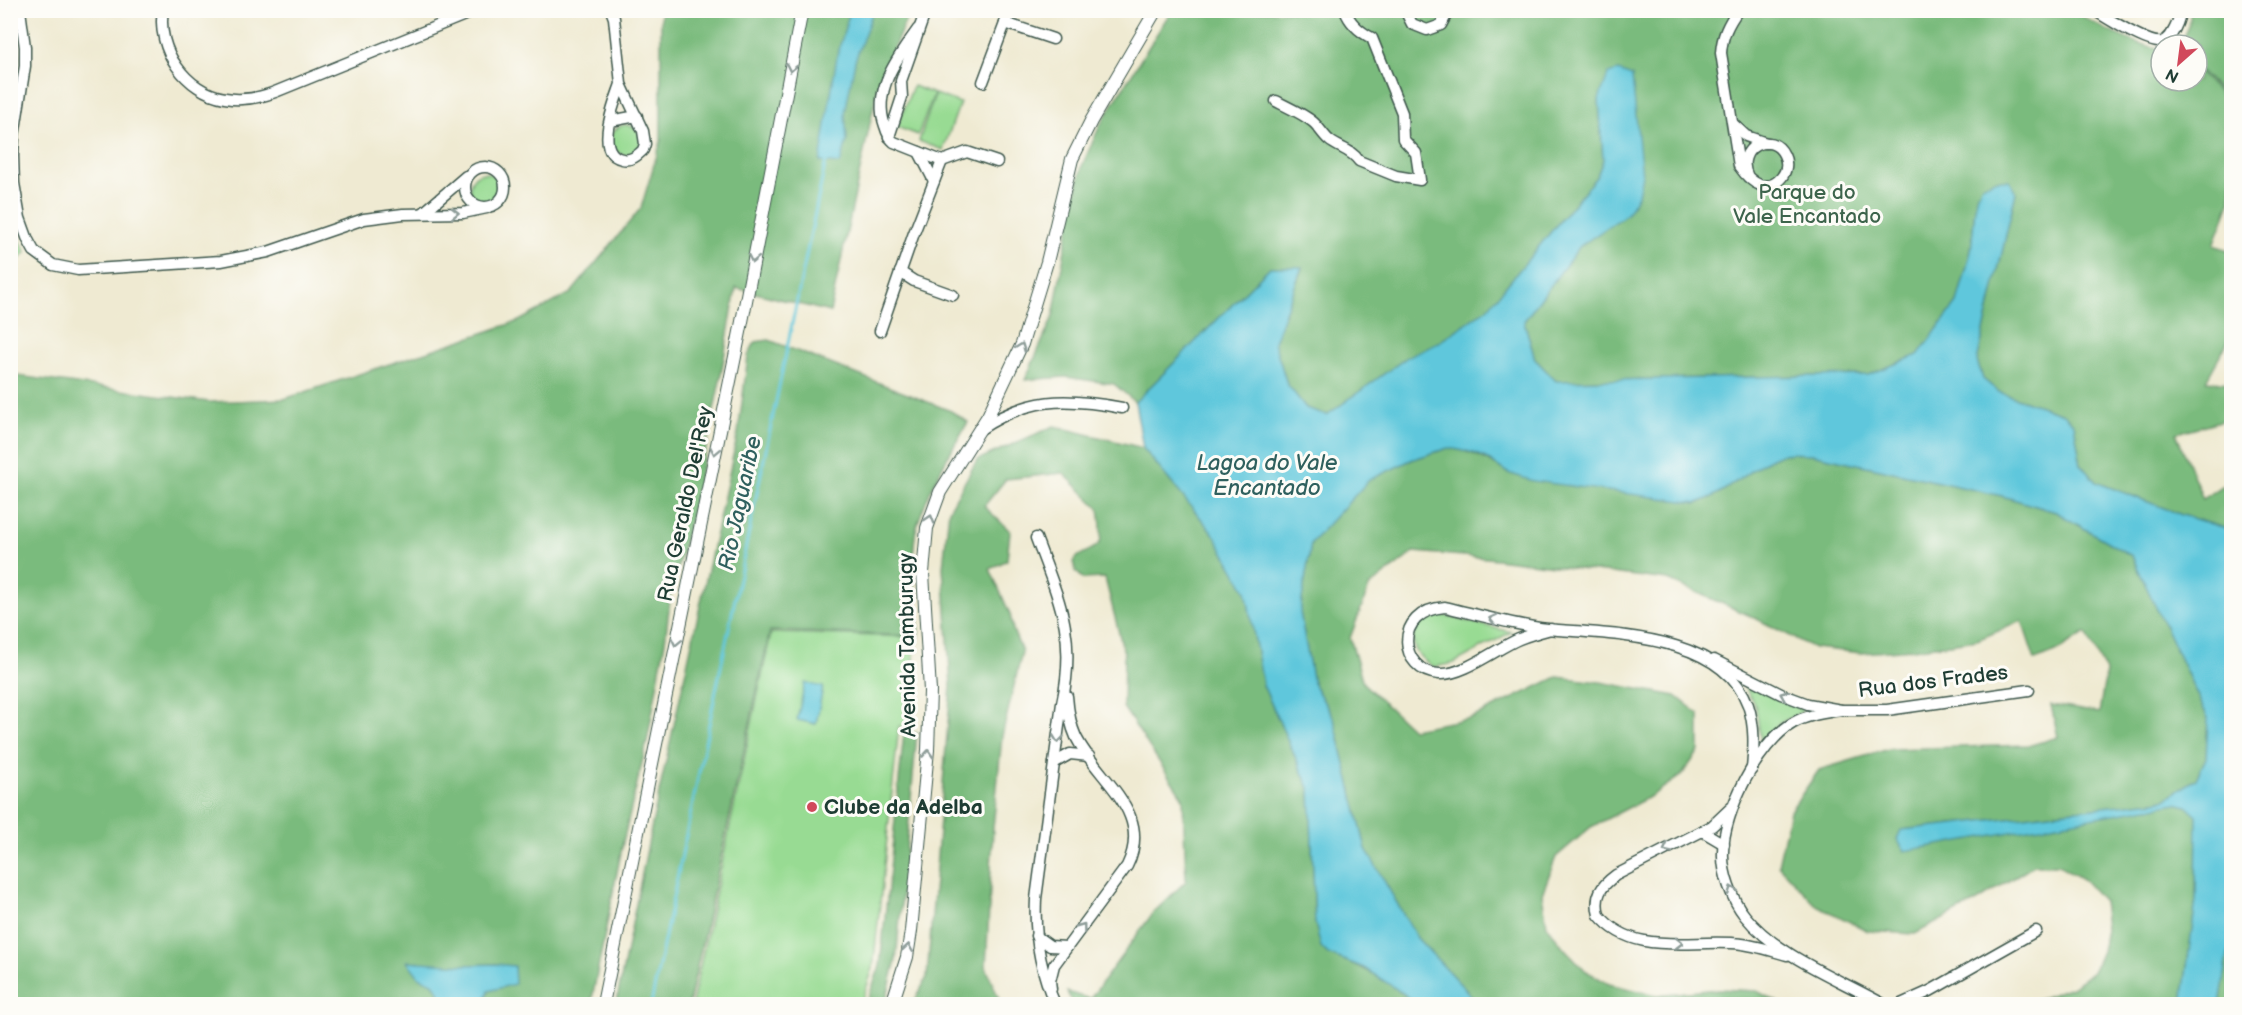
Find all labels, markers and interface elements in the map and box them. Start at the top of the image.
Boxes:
north arrow [2149,33,2209,93]
one-way arrow [785,63,798,73]
text: N [2163,64,2182,86]
park label: Parque do Vale Encantado [1733,180,1881,229]
one-way arrow [451,206,460,219]
one-way arrow [747,254,760,264]
one-way arrow [1013,342,1026,352]
street label: Rua Geraldo Del'Rey [653,404,719,604]
water label: Rio Jaguaribe [713,433,768,573]
one-way arrow [709,445,722,455]
water label: Lagoa do Vale Encantado [1196,450,1338,502]
one-way arrow [923,514,935,525]
street label: Avenida Tamburugy [893,552,922,737]
one-way arrow [1488,613,1498,626]
one-way arrow [671,636,684,646]
street label: Rua dos Frades [1857,660,2009,703]
one-way arrow [1780,690,1791,702]
one-way arrow [1052,734,1064,743]
one-way arrow [921,750,934,759]
place label: Clube da Adelba [824,795,983,820]
marker: Clube da Adelba [805,800,819,814]
one-way arrow [1663,842,1674,853]
one-way arrow [1726,885,1739,896]
one-way arrow [1075,923,1086,934]
one-way arrow [1675,937,1684,949]
one-way arrow [901,944,914,954]

